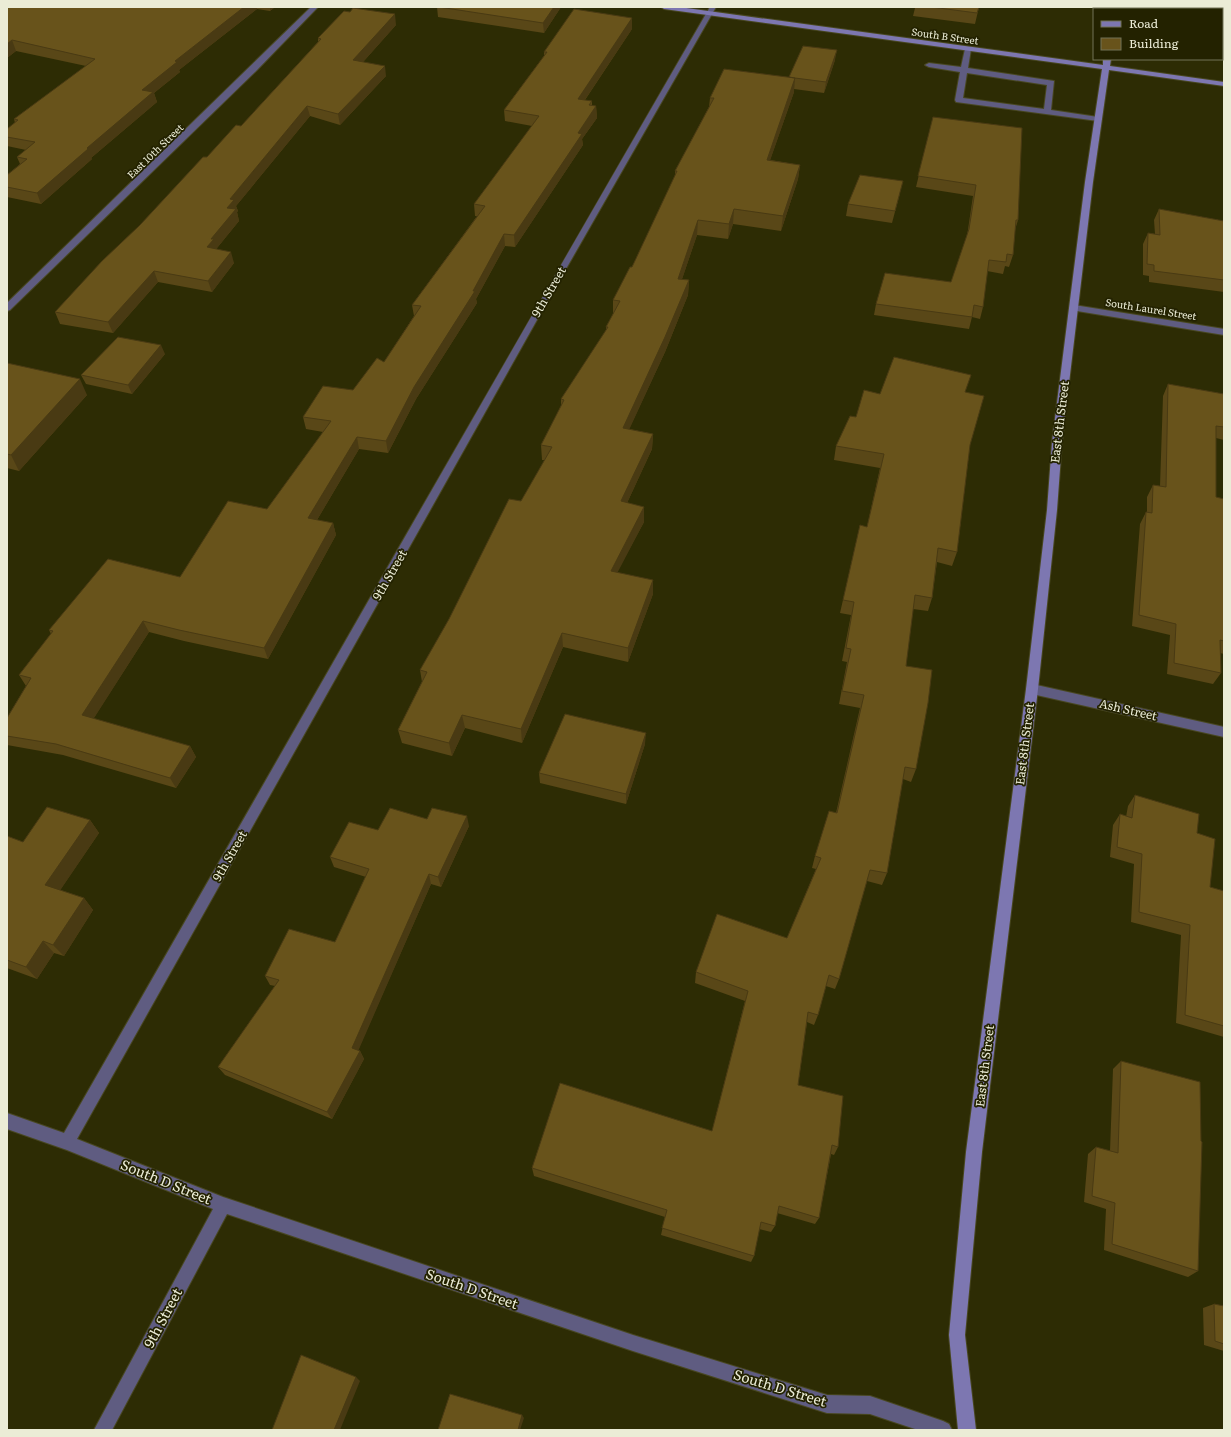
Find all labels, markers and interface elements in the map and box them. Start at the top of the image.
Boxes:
legend [1093,8,1223,60]
text: Road [1129,14,1159,32]
street label: South B Street [910,23,980,48]
text: Building [1129,34,1179,52]
street label: East 10th Street [123,120,186,181]
street label: 9th Street [526,263,570,320]
street label: South Laurel Street [1104,294,1198,323]
street label: East 8th Street [1045,380,1073,464]
street label: 9th Street [367,546,411,603]
street label: Ash Street [1097,694,1159,724]
street label: East 8th Street [1010,702,1038,786]
street label: 9th Street [207,827,251,884]
street label: East 8th Street [970,1024,998,1108]
street label: South D Street [118,1154,215,1209]
street label: South D Street [424,1263,521,1313]
street label: 9th Street [138,1284,186,1351]
street label: South D Street [731,1363,830,1411]

